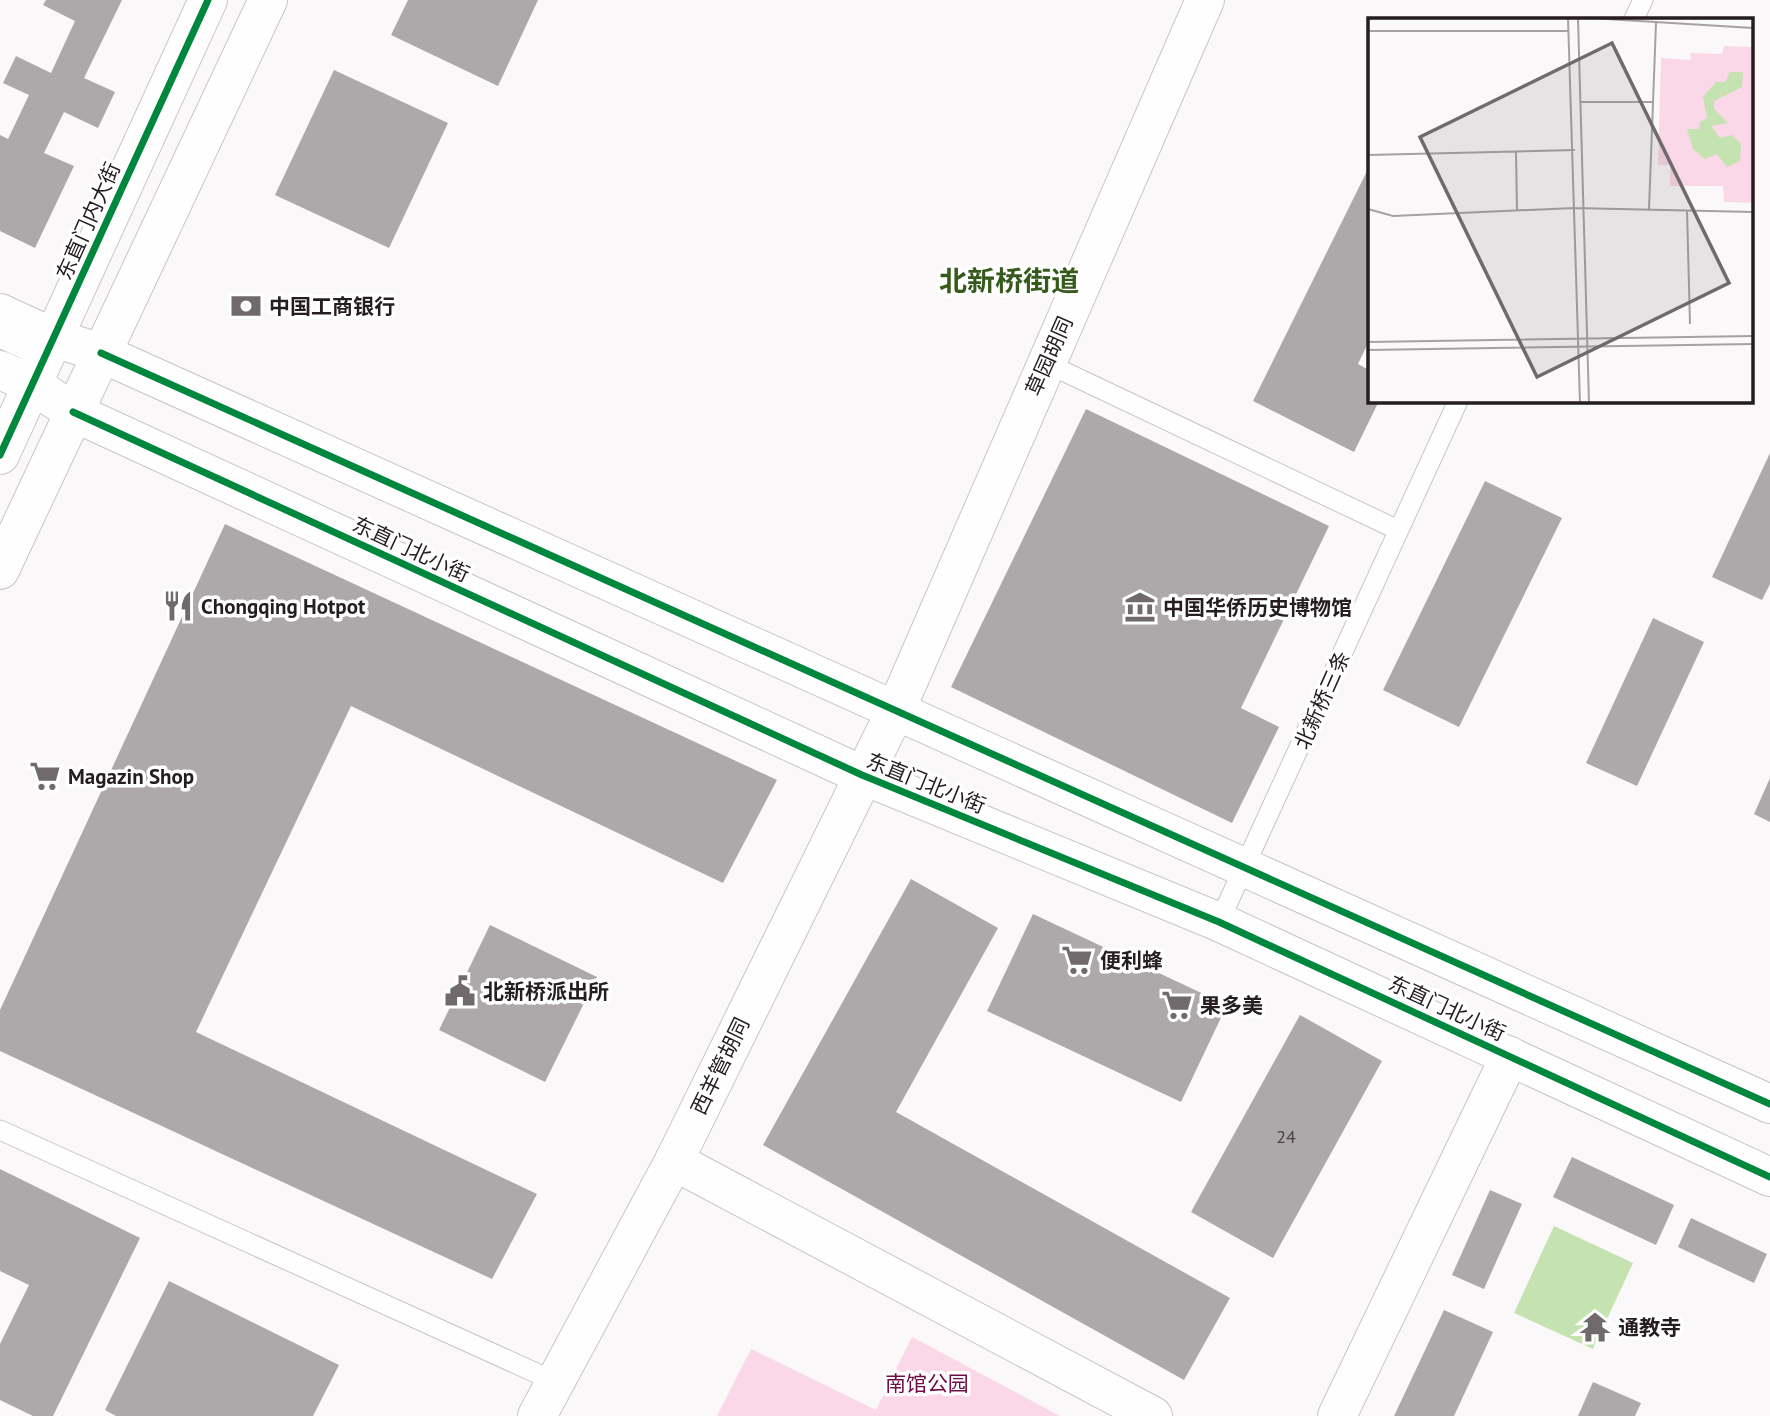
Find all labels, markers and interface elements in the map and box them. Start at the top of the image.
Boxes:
inset map [1368,18,1752,402]
street label: 东直门内大街 [50,158,126,284]
district label: 北新桥街道 [939,262,1079,299]
bank icon: 中国工商银行 [229,289,263,323]
place label: 中国工商银行 [269,293,395,320]
street label: 草园胡同 [1020,312,1078,400]
street label: 东直门北小街 [348,510,474,588]
restaurant icon: Chongqing Hotpot [161,589,195,623]
museum icon: 中国华侨历史博物馆 [1123,590,1157,624]
place label: Chongqing Hotpot [201,593,366,620]
place label: 中国华侨历史博物馆 [1163,594,1352,621]
street label: 北新桥三条 [1288,647,1356,753]
street label: 东直门北小街 [863,747,989,819]
supermarket icon: Magazin Shop [28,759,62,793]
place label: Magazin Shop [68,763,194,790]
supermarket icon: 便利蜂 [1060,943,1094,977]
place label: 便利蜂 [1100,947,1163,974]
street label: 东直门北小街 [1384,969,1510,1047]
public building icon: 北新桥派出所 [443,974,477,1008]
place label: 北新桥派出所 [483,978,609,1005]
supermarket icon: 果多美 [1160,988,1194,1022]
place label: 果多美 [1200,992,1263,1019]
street label: 西羊管胡同 [685,1013,755,1119]
house number: 24 [1276,1125,1296,1148]
temple icon: 通教寺 [1578,1310,1612,1344]
place label: 通教寺 [1618,1314,1681,1341]
park label: 南馆公园 [885,1370,969,1397]

